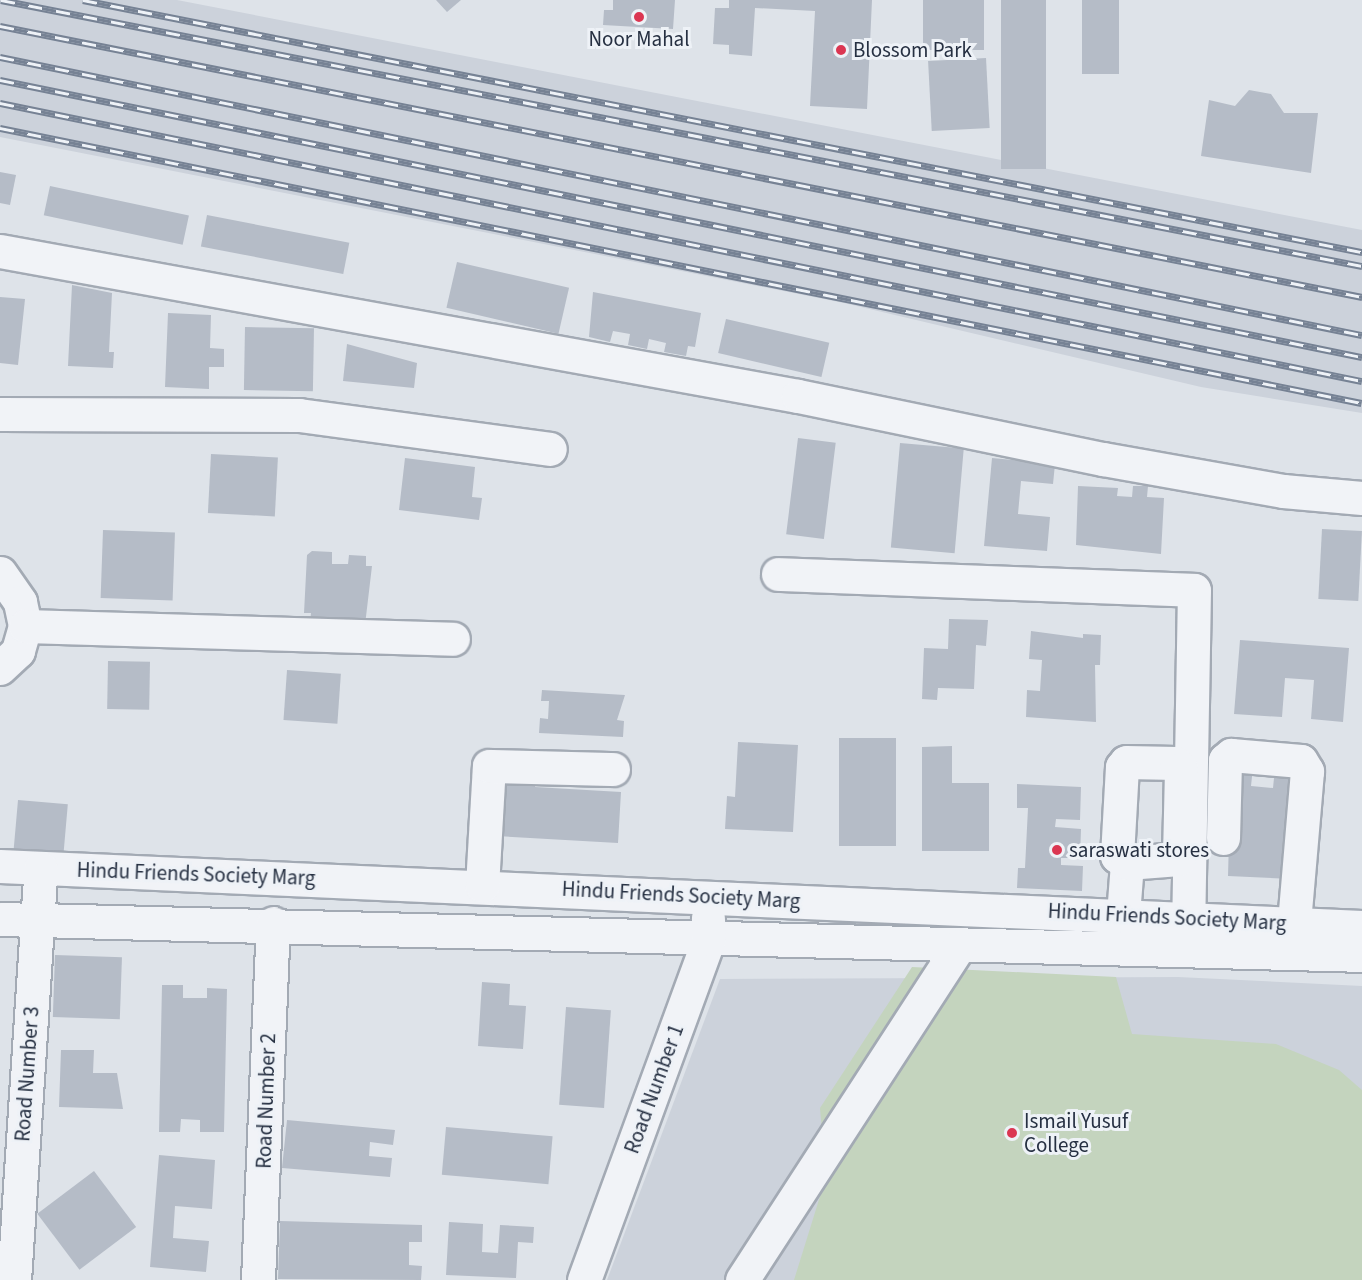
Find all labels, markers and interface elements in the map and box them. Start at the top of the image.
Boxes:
marker: Noor Mahal [632,10,646,24]
place label: Noor Mahal [588,26,690,52]
place label: Blossom Park [853,37,972,63]
marker: Blossom Park [834,43,848,57]
place label: saraswati stores [1069,837,1209,863]
marker: saraswati stores [1050,843,1064,857]
street label: Hindu Friends Society Marg [76,857,316,891]
street label: Hindu Friends Society Marg [561,876,801,914]
street label: Hindu Friends Society Marg [1047,898,1287,936]
street label: Road Number 3 [10,1005,44,1143]
street label: Road Number 1 [619,1021,689,1157]
street label: Road Number 2 [251,1033,281,1169]
place label: Ismail Yusuf College [1024,1108,1128,1158]
marker: Ismail Yusuf College [1005,1126,1019,1140]

